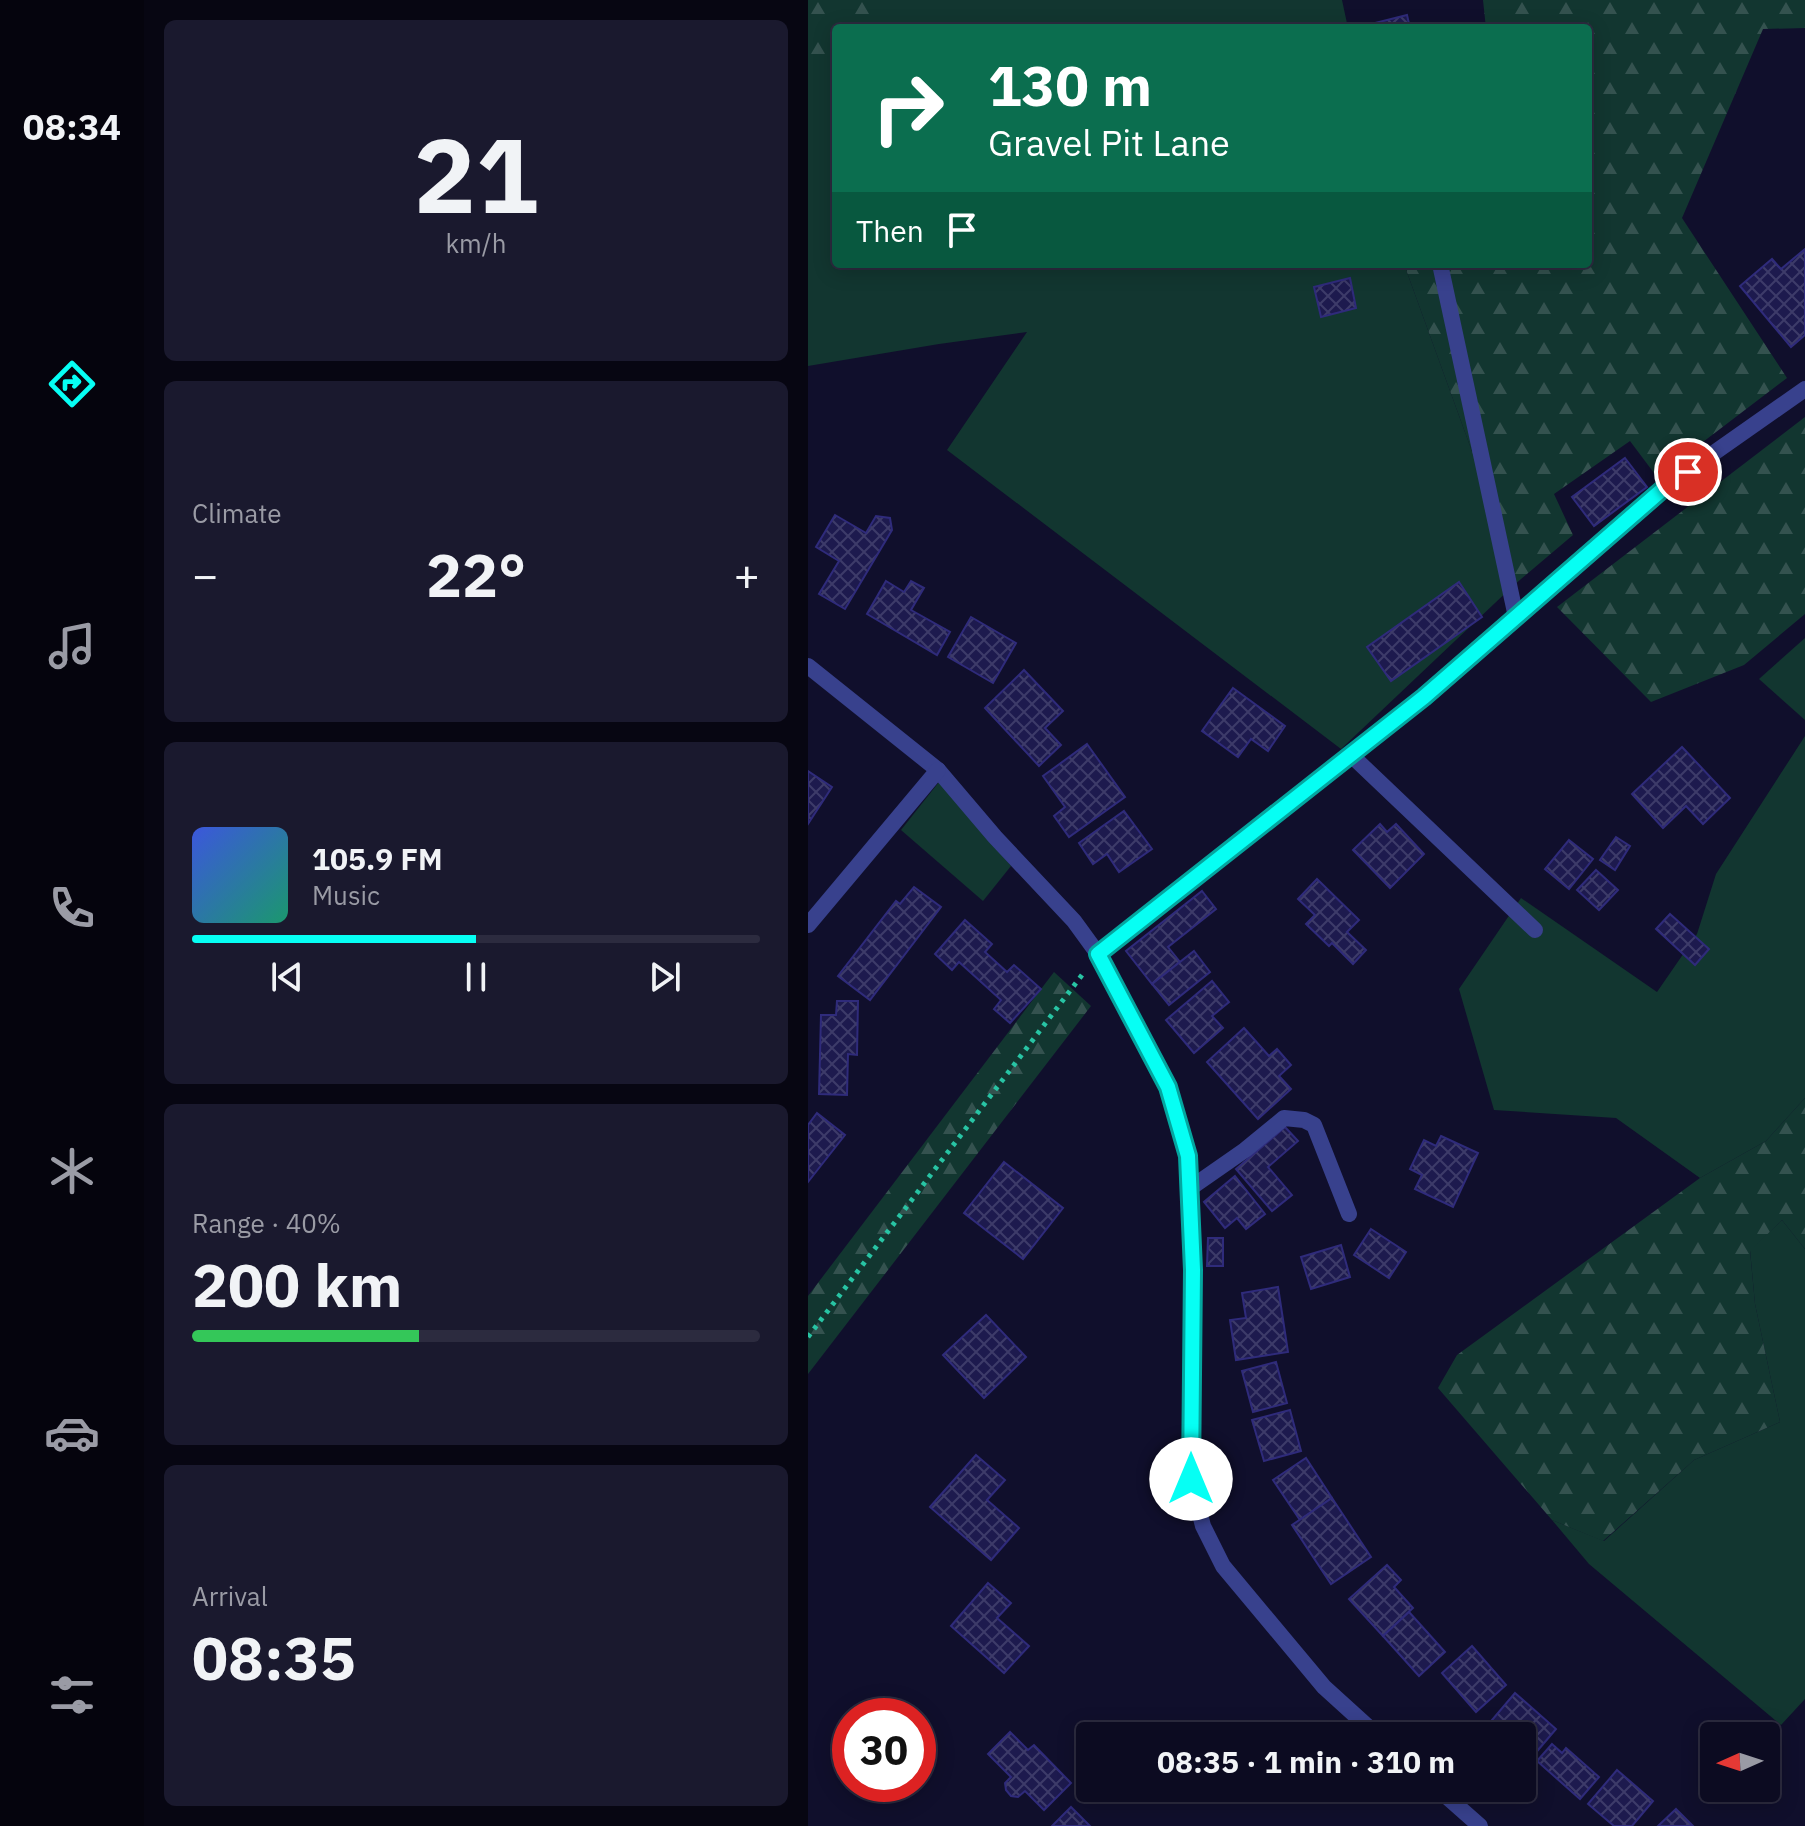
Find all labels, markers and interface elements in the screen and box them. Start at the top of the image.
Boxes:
text: 130 m [988,49,1152,121]
icon: right [856,56,960,160]
text: 08:34 [23,103,121,150]
text: 21 [414,106,538,242]
text: Gravel Pit Lane [988,119,1230,166]
icon: arrive [940,208,984,252]
text: Then [856,211,924,250]
text: km/h [445,226,507,260]
icon: directions [44,356,100,412]
pin [1654,438,1722,506]
icon: arrive [1666,450,1710,494]
text: Climate [192,496,282,530]
text: 22° [426,535,526,614]
text: − [192,546,218,603]
text: + [734,546,760,603]
icon: music [44,618,100,674]
text: 105.9 FM [312,839,443,878]
text: Music [312,878,380,912]
icon: phone [44,880,100,936]
icon: previous [265,955,309,999]
icon: pause [454,955,498,999]
icon: next [643,955,687,999]
icon: climate [44,1143,100,1199]
text: Range · 40% [192,1206,341,1240]
text: 200 km [192,1245,402,1324]
icon: car [44,1405,100,1461]
position arrow [1149,1437,1233,1521]
text: Arrival [192,1579,268,1613]
text: 08:35 [192,1618,356,1697]
icon: filters [44,1667,100,1723]
speed limit sign: 30 [832,1698,936,1802]
north arrow [1700,1722,1780,1802]
map controls [1700,1722,1780,1802]
text: 08:35 · 1 min · 310 m [1157,1742,1455,1781]

